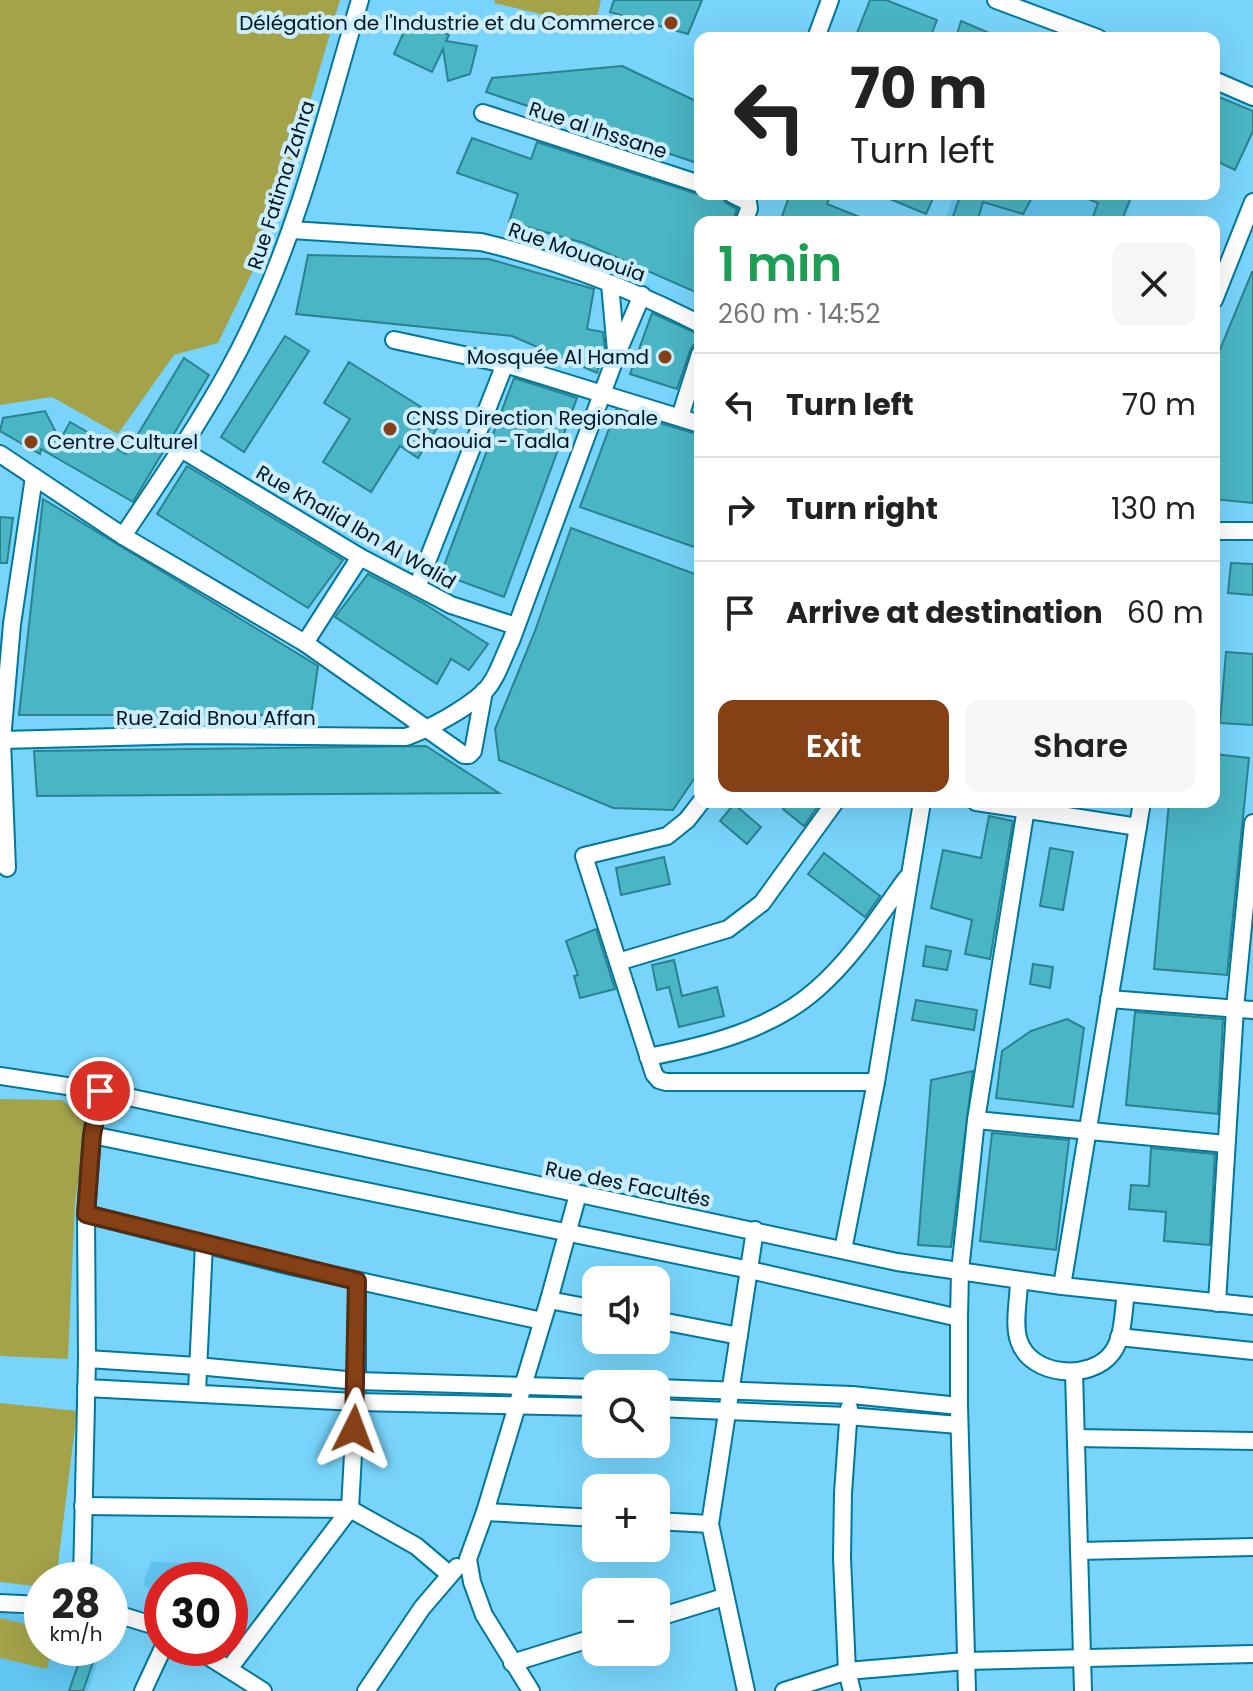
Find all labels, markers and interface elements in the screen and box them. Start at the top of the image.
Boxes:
place label: Délégation de l'Industrie et du Commerce [239,9,655,37]
marker: Délégation de l'Industrie et du Commerce [662,14,680,32]
text: 70 m [850,49,988,128]
icon: left [718,64,822,168]
street label: Rue al Ihssane [525,94,671,166]
street label: Rue Fatima Zahra [240,97,322,273]
text: Turn left [850,125,995,176]
street label: Rue Mouaouia [505,215,649,289]
text: 1 min [718,231,842,298]
button: close [1112,242,1196,326]
text: 260 m · 14:52 [718,296,880,332]
place label: Mosquée Al Hamd [467,343,649,371]
marker: Mosquée Al Hamd [656,348,674,366]
icon: left [718,383,762,427]
text: Turn left [786,383,914,426]
text: 70 m [1122,383,1196,426]
place label: CNSS Direction Regionale Chaouia - Tadla [406,404,658,455]
marker: CNSS Direction Regionale Chaouia - Tadla [381,420,399,438]
place label: Centre Culturel [47,428,198,456]
marker: Centre Culturel [22,433,40,451]
street label: Rue Khalid Ibn Al Walid [251,458,461,596]
icon: right [718,487,762,531]
text: Turn right [786,487,938,530]
text: 130 m [1111,487,1196,530]
icon: arrive [718,591,762,635]
text: Arrive at destination [786,591,1103,634]
text: 60 m [1127,591,1204,634]
button: Exit [718,700,949,792]
button: Share [965,700,1196,792]
street label: Rue Zaid Bnou Affan [116,704,316,732]
pin [66,1057,134,1125]
icon: arrive [78,1069,122,1113]
street label: Rue des Facultés [543,1154,713,1214]
map controls [582,1266,670,1666]
button: sound [582,1266,670,1354]
button: search [582,1370,670,1458]
position arrow [312,1387,396,1471]
button: + [582,1474,670,1562]
speed limit sign: 30 [144,1562,248,1666]
text: 28 [52,1576,100,1632]
button: − [582,1578,670,1666]
text: km/h [49,1620,103,1648]

